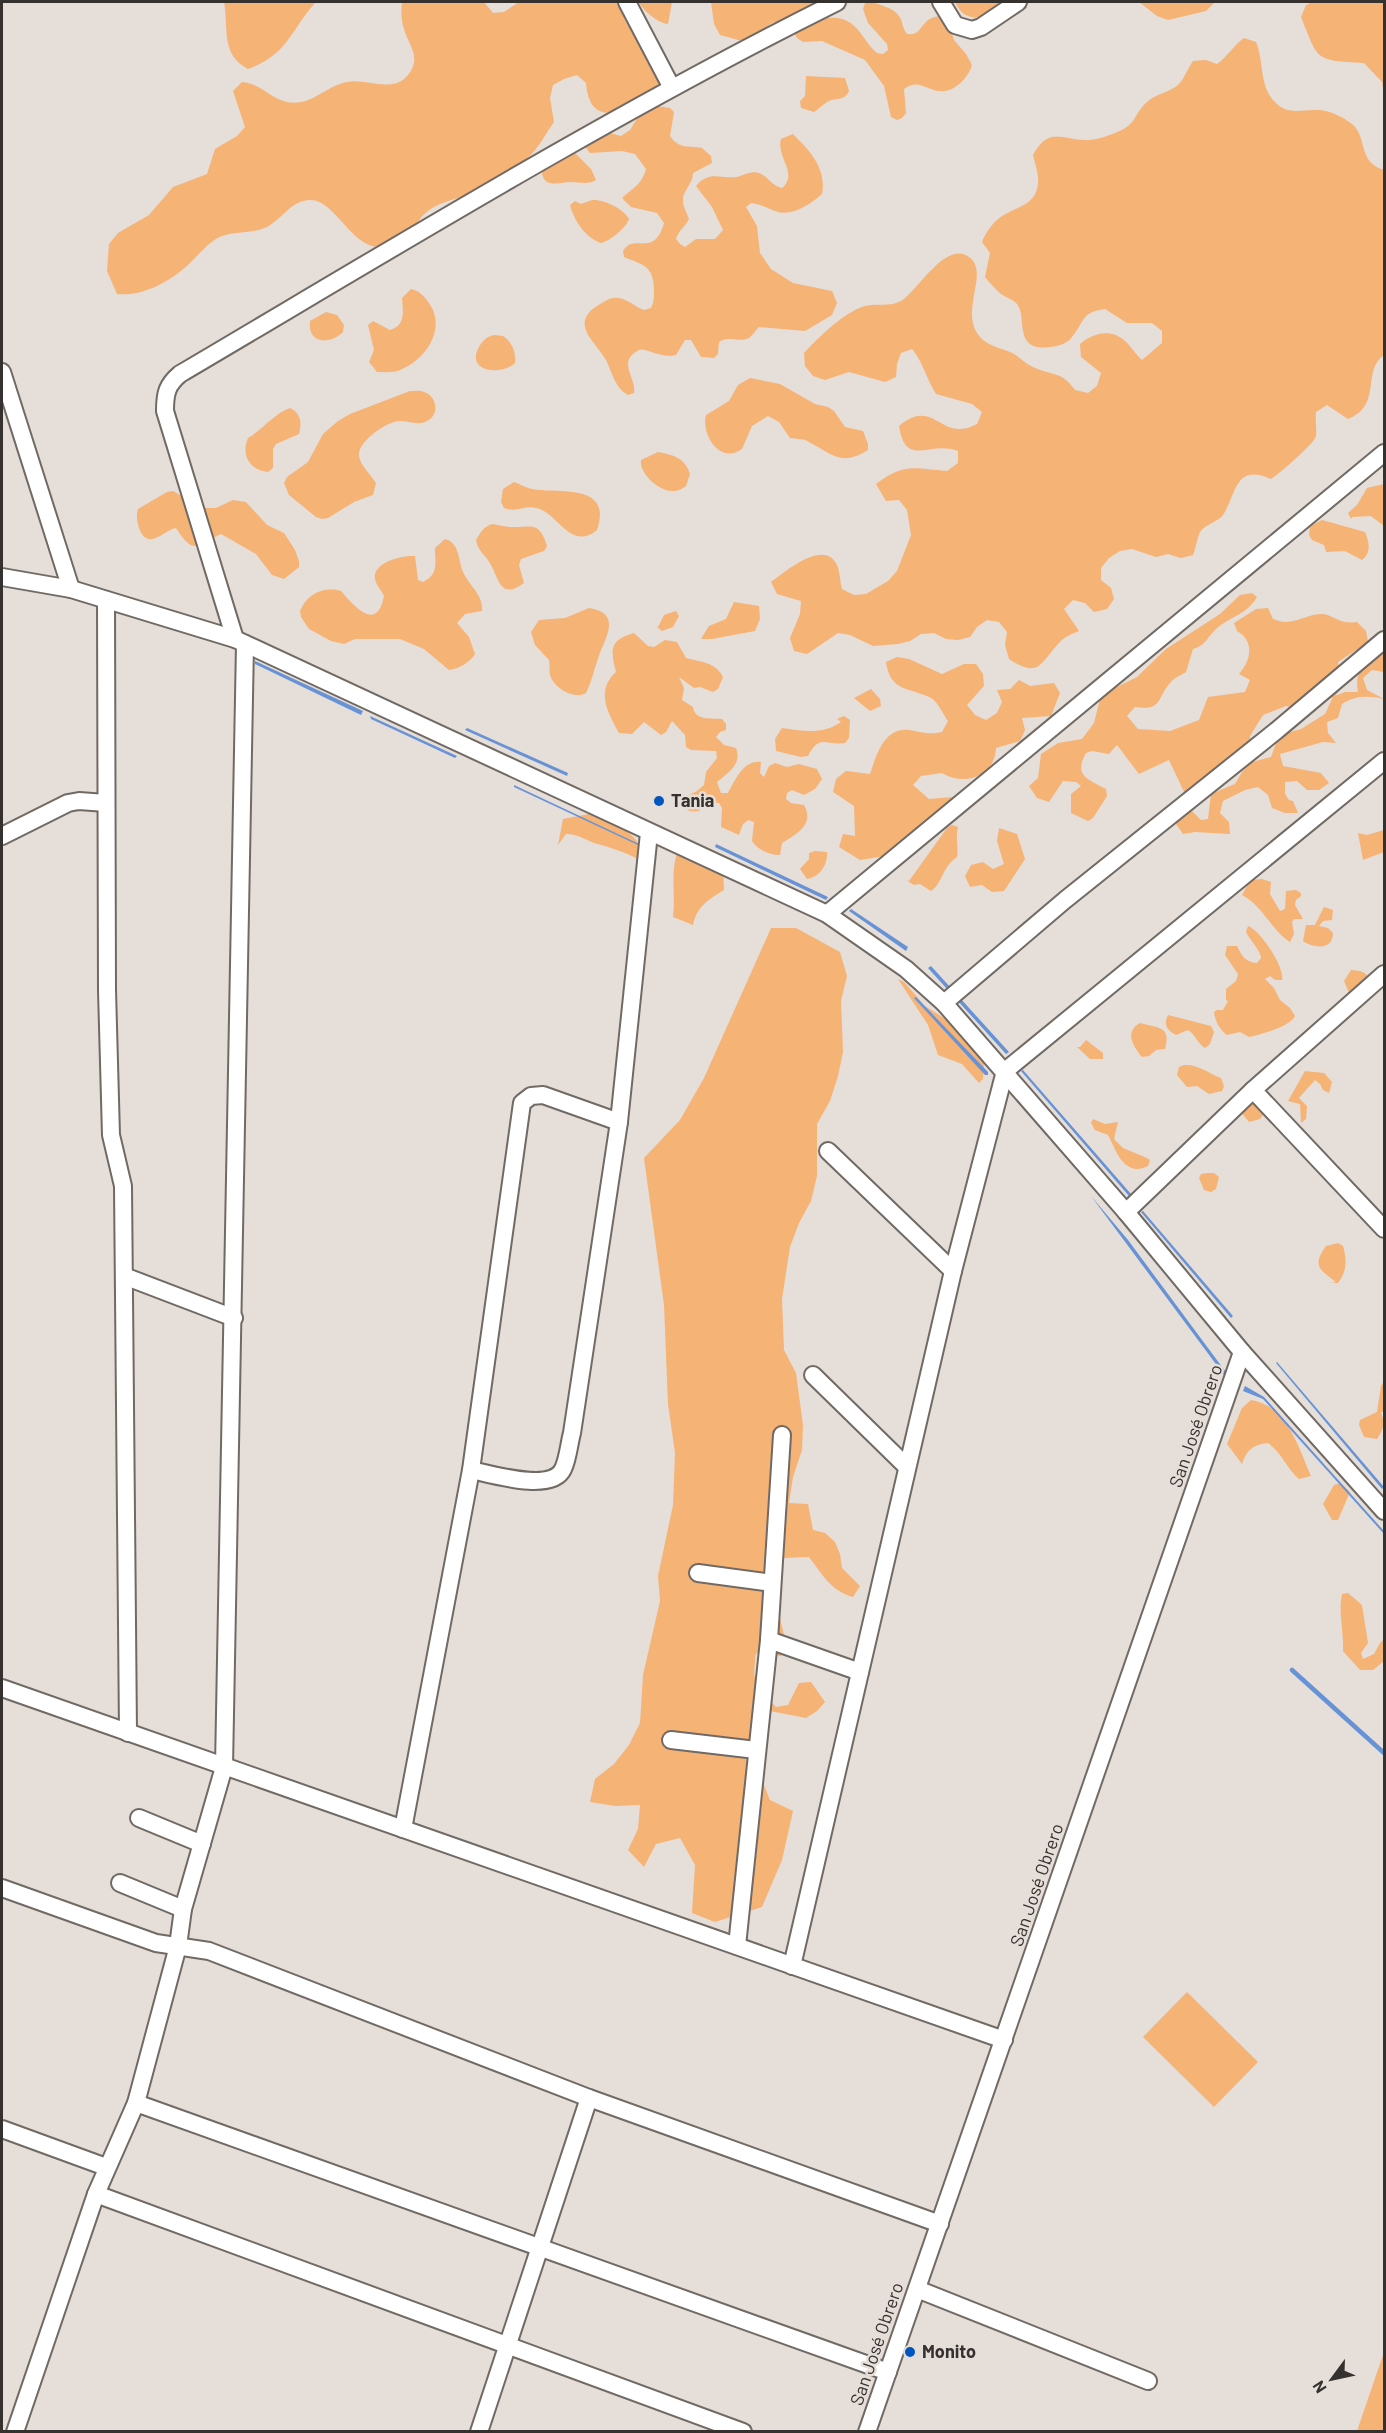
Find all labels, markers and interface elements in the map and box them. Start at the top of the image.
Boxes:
place label: Tania [671,789,714,811]
marker: Tania [652,794,666,808]
street label: San José Obrero [1164,1361,1226,1490]
street label: San José Obrero [1005,1820,1067,1949]
street label: San José Obrero [845,2279,907,2408]
place label: Monito [922,2340,976,2362]
marker: Monito [903,2345,917,2359]
north arrow [1302,2349,1362,2409]
text: N [1308,2378,1330,2397]

